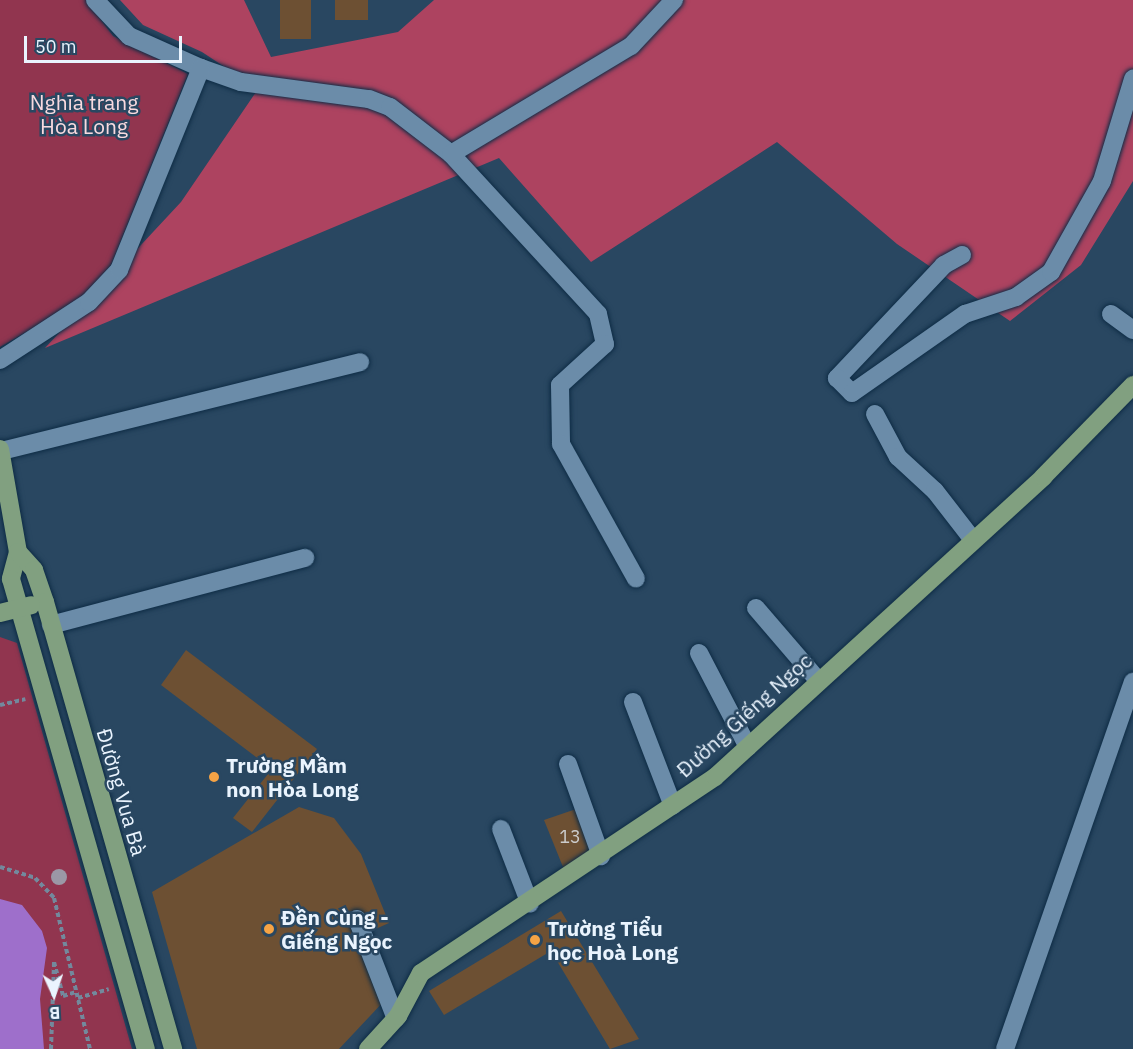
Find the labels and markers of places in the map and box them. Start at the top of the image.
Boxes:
place label: Trường Mầm non Hòa Long [226,752,359,802]
marker: Trường Mầm non Hòa Long [207,770,221,784]
place label: Đền Cùng - Giếng Ngọc [281,904,392,954]
place label: Trường Tiểu học Hoà Long [547,915,678,965]
marker: Đền Cùng - Giếng Ngọc [262,922,276,936]
marker: Trường Tiểu học Hoà Long [528,933,542,947]

